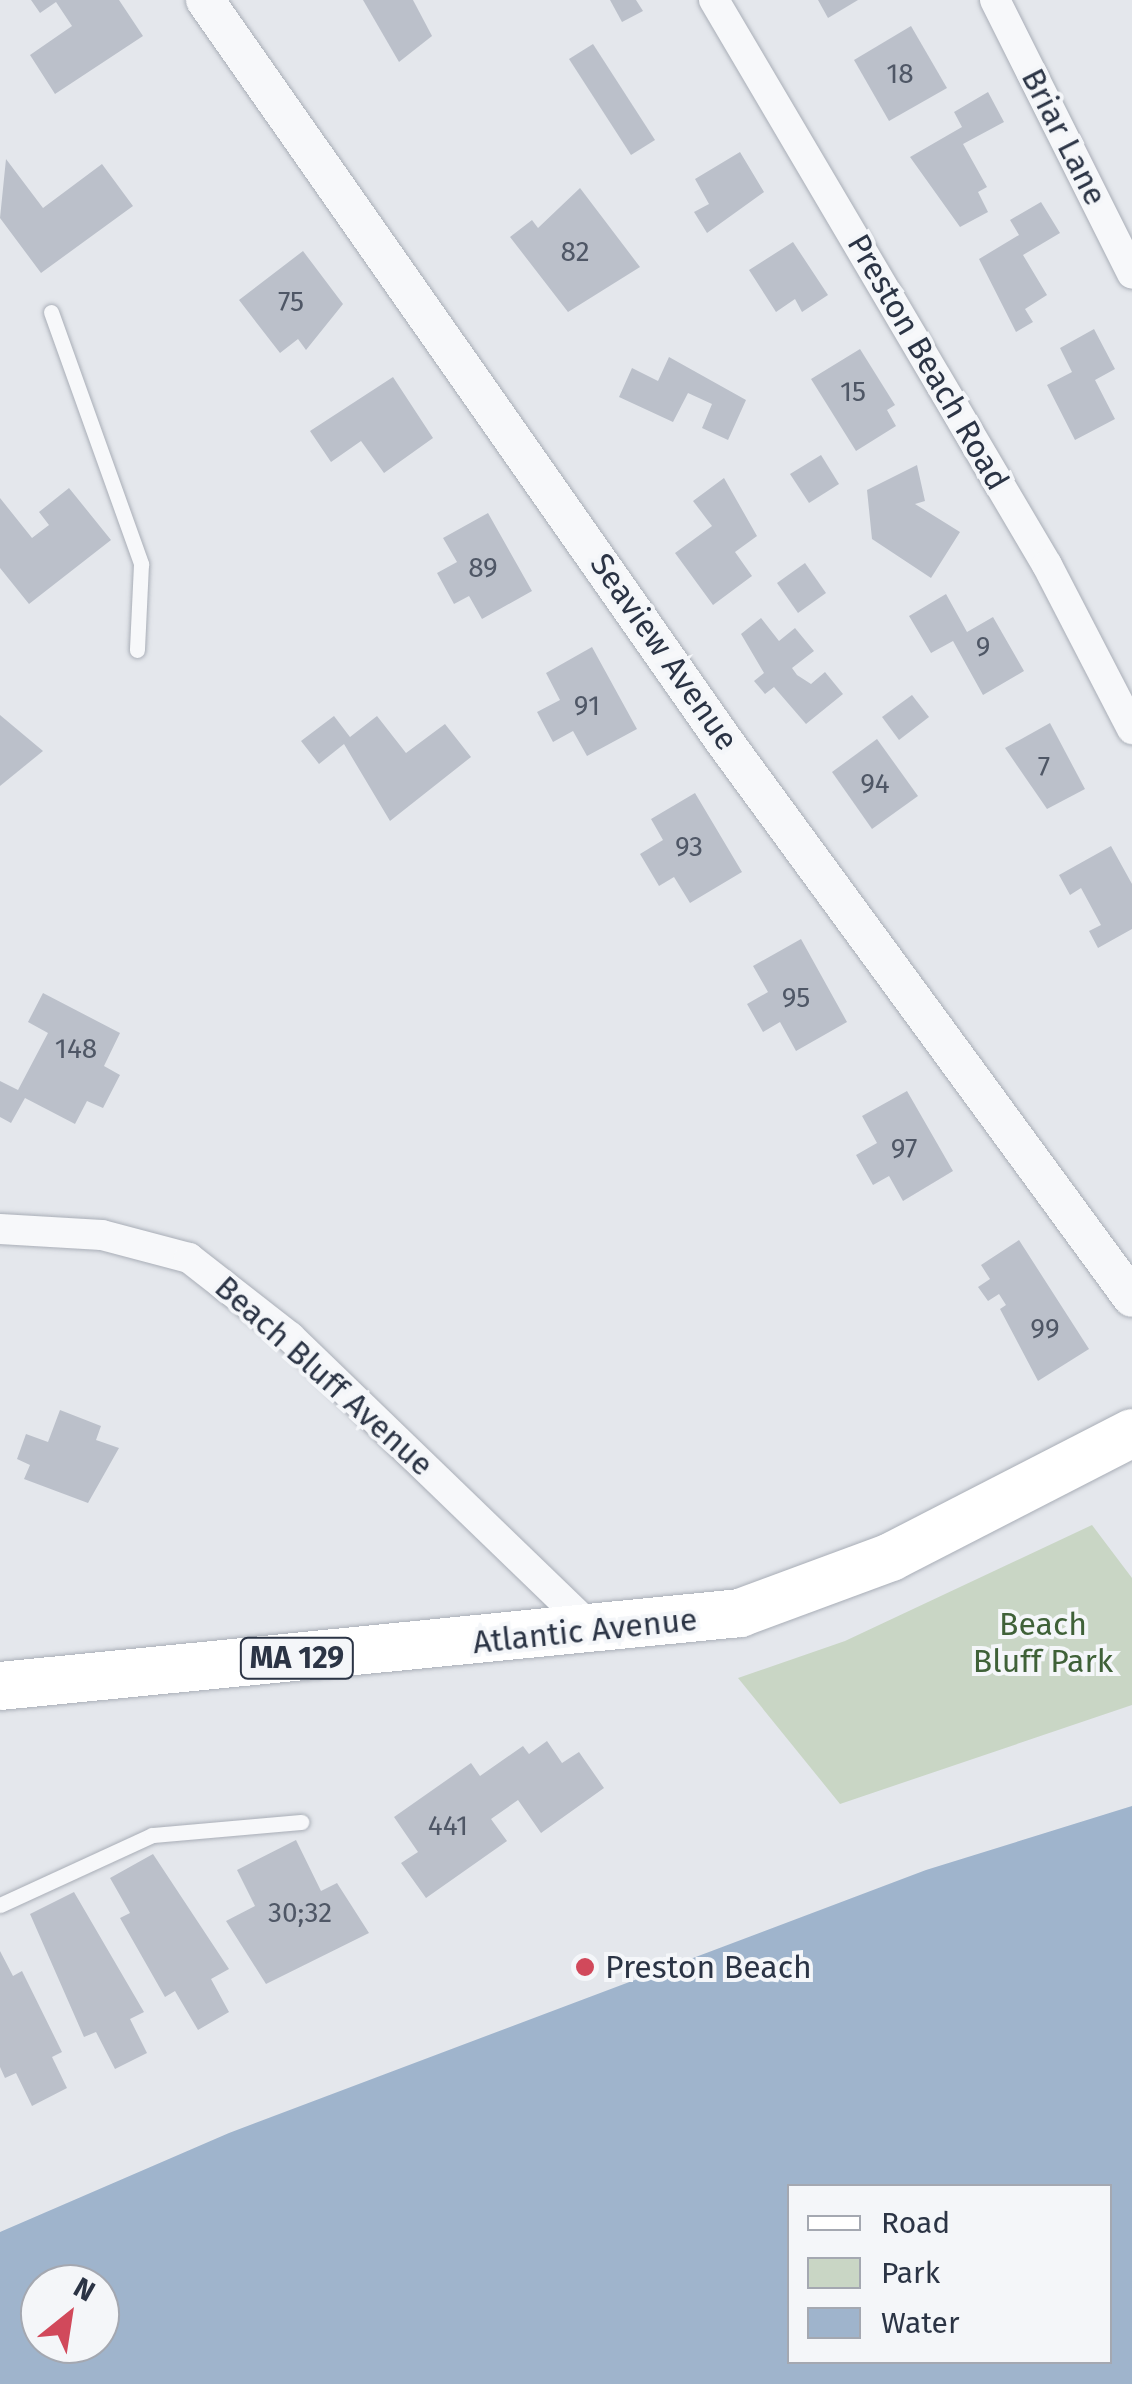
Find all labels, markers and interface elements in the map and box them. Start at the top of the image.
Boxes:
house number: 18 [886,57,914,91]
street label: Briar Lane [1013,62,1115,212]
street label: Preston Beach Road [839,227,1017,497]
house number: 82 [560,235,590,269]
house number: 75 [278,285,304,319]
house number: 15 [840,375,866,409]
street label: Seaview Avenue [582,546,746,758]
house number: 89 [468,551,498,585]
house number: 9 [976,630,990,664]
house number: 91 [574,689,600,723]
house number: 7 [1038,750,1050,784]
house number: 94 [860,767,890,801]
house number: 93 [675,830,703,864]
house number: 95 [782,981,810,1015]
house number: 148 [55,1032,97,1066]
house number: 97 [891,1132,917,1166]
street label: Beach Bluff Avenue [207,1268,441,1484]
house number: 99 [1030,1312,1060,1346]
street label: Atlantic Avenue [471,1600,699,1662]
park label: Beach Bluff Park [973,1606,1113,1681]
road number: MA 129 [240,1633,354,1683]
house number: 441 [428,1809,468,1843]
house number: 30;32 [268,1896,332,1930]
place label: Preston Beach [605,1948,812,1986]
marker: Preston Beach [574,1956,596,1978]
legend [787,2184,1112,2364]
text: Road [881,2205,950,2241]
text: Park [881,2255,940,2291]
north arrow [20,2264,120,2364]
text: N [68,2270,101,2308]
text: Water [881,2305,960,2341]

